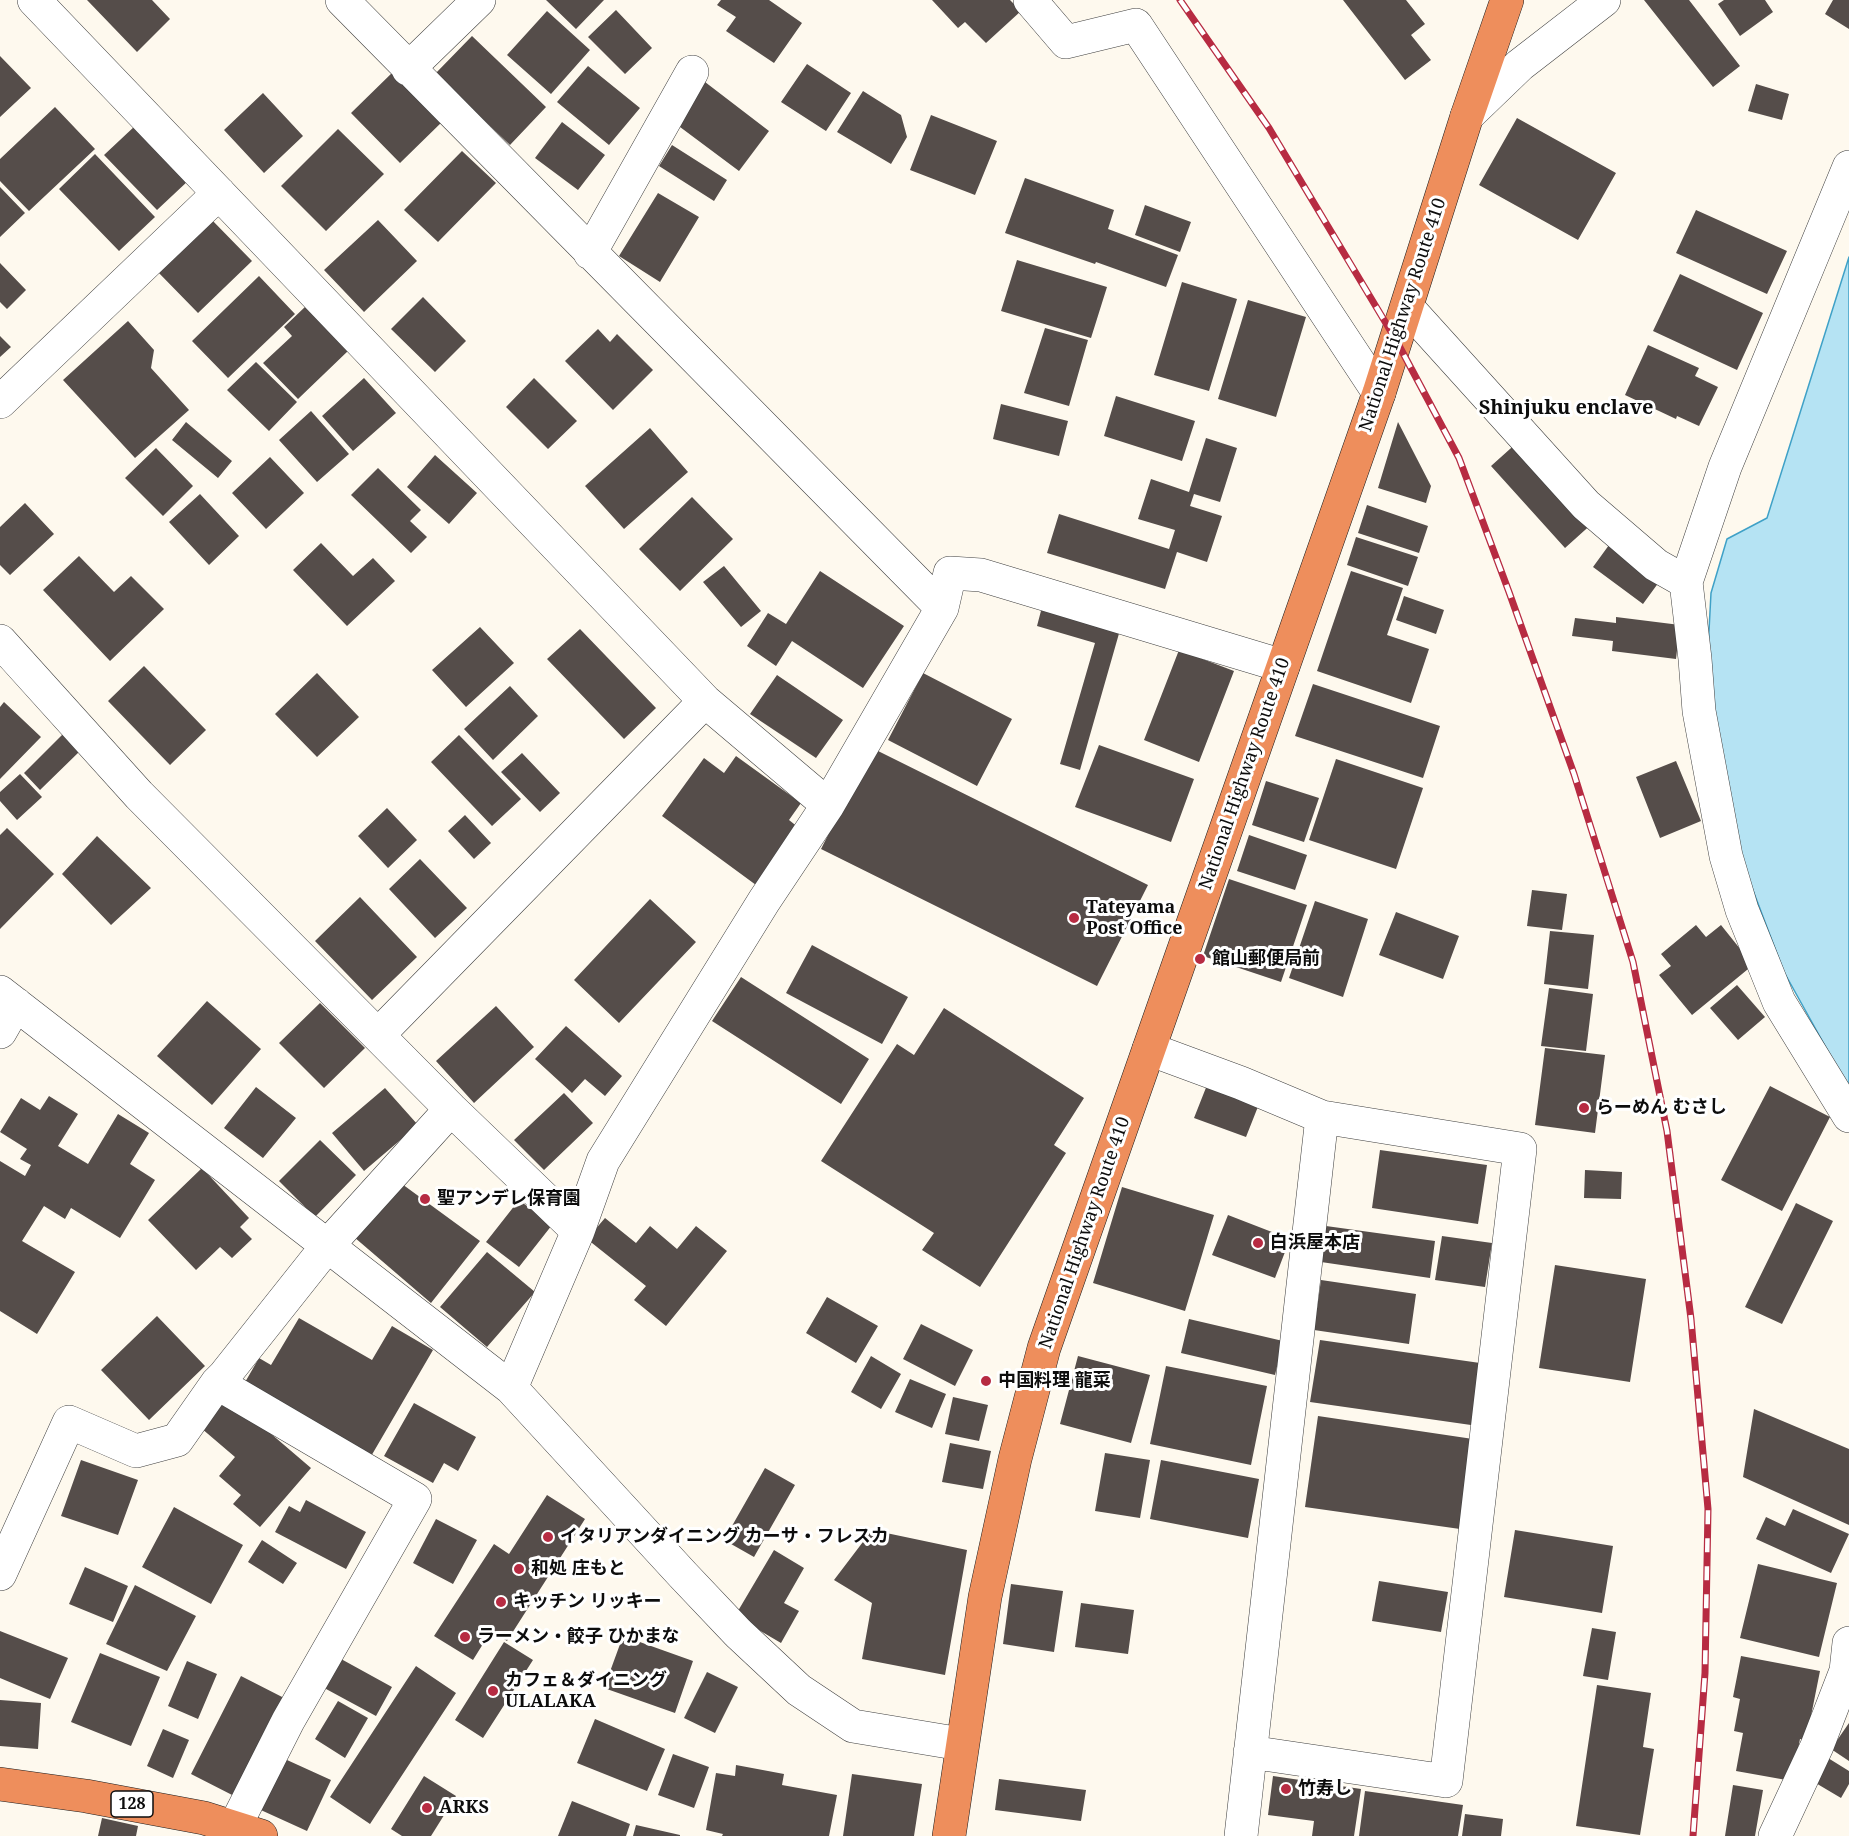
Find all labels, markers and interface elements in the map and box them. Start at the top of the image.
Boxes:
street label: National Highway Route 410 [1355,196,1451,434]
district label: Shinjuku enclave [1479,396,1653,420]
street label: National Highway Route 410 [1195,655,1295,893]
place label: Tateyama Post Office [1086,897,1182,940]
marker: Tateyama Post Office [1067,911,1081,925]
place label: 館山郵便局前 [1212,948,1320,970]
marker: 館山郵便局前 [1193,952,1207,966]
place label: らーめん むさし [1596,1097,1727,1119]
marker: らーめん むさし [1577,1101,1591,1115]
street label: National Highway Route 410 [1035,1114,1135,1352]
place label: 聖アンデレ保育園 [437,1188,581,1210]
marker: 聖アンデレ保育園 [418,1192,432,1206]
place label: 白浜屋本店 [1270,1232,1360,1254]
marker: 白浜屋本店 [1251,1236,1265,1250]
place label: 中国料理 龍菜 [998,1370,1111,1392]
marker: 中国料理 龍菜 [979,1374,993,1388]
place label: イタリアンダイニング カーサ・フレスカ [560,1526,889,1548]
marker: イタリアンダイニング カーサ・フレスカ [541,1530,555,1544]
place label: 和処 庄もと [531,1558,626,1580]
marker: 和処 庄もと [512,1562,526,1576]
place label: キッチン リッキー [513,1591,662,1613]
marker: キッチン リッキー [494,1595,508,1609]
place label: ラーメン・餃子 ひかまな [477,1626,680,1648]
marker: ラーメン・餃子 ひかまな [458,1630,472,1644]
place label: カフェ＆ダイニング ULALAKA [505,1670,667,1712]
marker: カフェ＆ダイニング ULALAKA [486,1684,500,1698]
place label: 竹寿し [1298,1778,1352,1800]
marker: 竹寿し [1279,1782,1293,1796]
road number: 128 [111,1791,153,1817]
place label: ARKS [439,1797,489,1819]
marker: ARKS [420,1801,434,1815]

